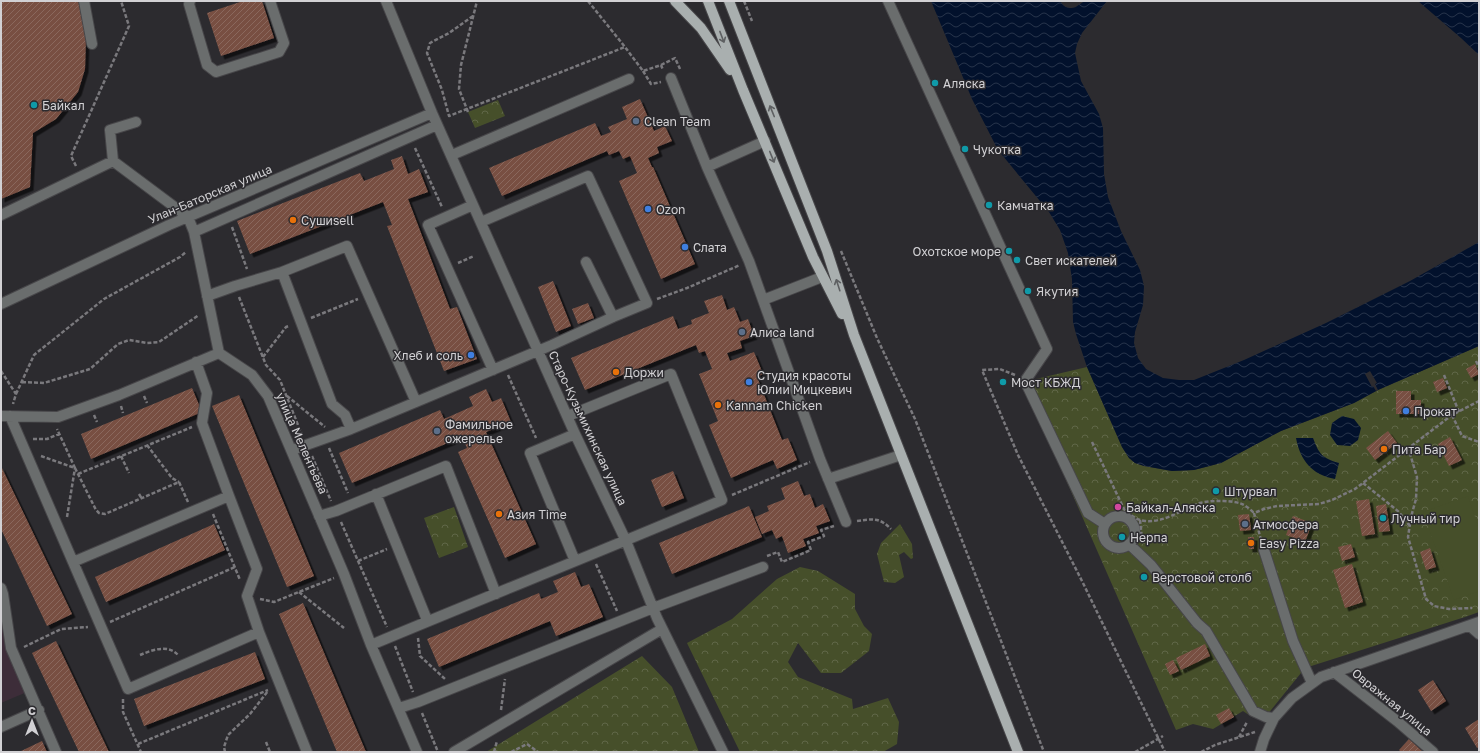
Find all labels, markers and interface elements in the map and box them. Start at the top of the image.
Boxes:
one-way arrow [719,31,727,43]
place label: Аляска [943,76,985,91]
marker: Аляска [930,78,940,88]
place label: Байкал [42,98,85,113]
marker: Байкал [29,100,39,110]
one-way arrow [767,106,775,118]
place label: Clean Team [644,114,711,129]
marker: Clean Team [631,116,641,126]
place label: Чукотка [973,142,1021,157]
marker: Чукотка [960,144,970,154]
one-way arrow [768,151,776,163]
street label: Улан-Баторская улица [146,161,274,227]
place label: Камчатка [997,198,1053,213]
marker: Камчатка [984,200,994,210]
place label: Ozon [656,202,685,217]
marker: Ozon [643,204,653,214]
place label: Сушиsell [301,213,354,228]
marker: Сушиsell [288,215,298,225]
place label: Слата [693,240,727,255]
marker: Слата [680,242,690,252]
place label: Охотское море [912,244,1001,259]
marker: Охотское море [1004,246,1014,256]
place label: Свет искателей [1025,253,1117,268]
marker: Свет искателей [1012,255,1022,265]
one-way arrow [834,279,841,292]
place label: Якутия [1036,284,1078,299]
marker: Якутия [1023,286,1033,296]
place label: Алиса land [750,325,814,340]
marker: Алиса land [737,327,747,337]
place label: Хлеб и соль [393,348,463,363]
street label: Старо-Кузьмихинская улица [545,348,631,508]
marker: Хлеб и соль [466,350,476,360]
place label: Доржи [624,365,664,380]
marker: Доржи [611,367,621,377]
place label: Студия красоты Юлии Мицкевич [757,368,852,397]
place label: Мост КБЖД [1011,375,1081,390]
marker: Студия красоты Юлии Мицкевич [744,377,754,387]
marker: Мост КБЖД [998,377,1008,387]
street label: улица Мелентьева [273,390,331,496]
place label: Kannam Chicken [726,398,822,413]
marker: Kannam Chicken [713,400,723,410]
place label: Прокат [1414,404,1457,419]
marker: Прокат [1401,406,1411,416]
place label: Фамильное ожерелье [445,417,513,446]
marker: Фамильное ожерелье [432,426,442,436]
place label: Пита Бар [1392,442,1446,457]
marker: Пита Бар [1379,444,1389,454]
place label: Штурвал [1224,484,1276,499]
marker: Штурвал [1211,486,1221,496]
place label: Байкал-Аляска [1126,500,1215,515]
marker: Байкал-Аляска [1113,502,1123,512]
place label: Азия Time [507,507,567,522]
marker: Азия Time [494,509,504,519]
place label: Лучный тир [1391,511,1460,526]
marker: Лучный тир [1378,513,1388,523]
place label: Атмосфера [1253,517,1319,532]
marker: Атмосфера [1240,519,1250,529]
place label: Нерпа [1130,530,1167,545]
marker: Нерпа [1117,532,1127,542]
place label: Easy Pizza [1259,536,1319,551]
marker: Easy Pizza [1246,538,1256,548]
place label: Верстовой столб [1152,570,1252,585]
marker: Верстовой столб [1139,572,1149,582]
street label: Овражная улица [1349,665,1435,739]
north arrow [12,701,52,741]
text: С [28,704,36,717]

